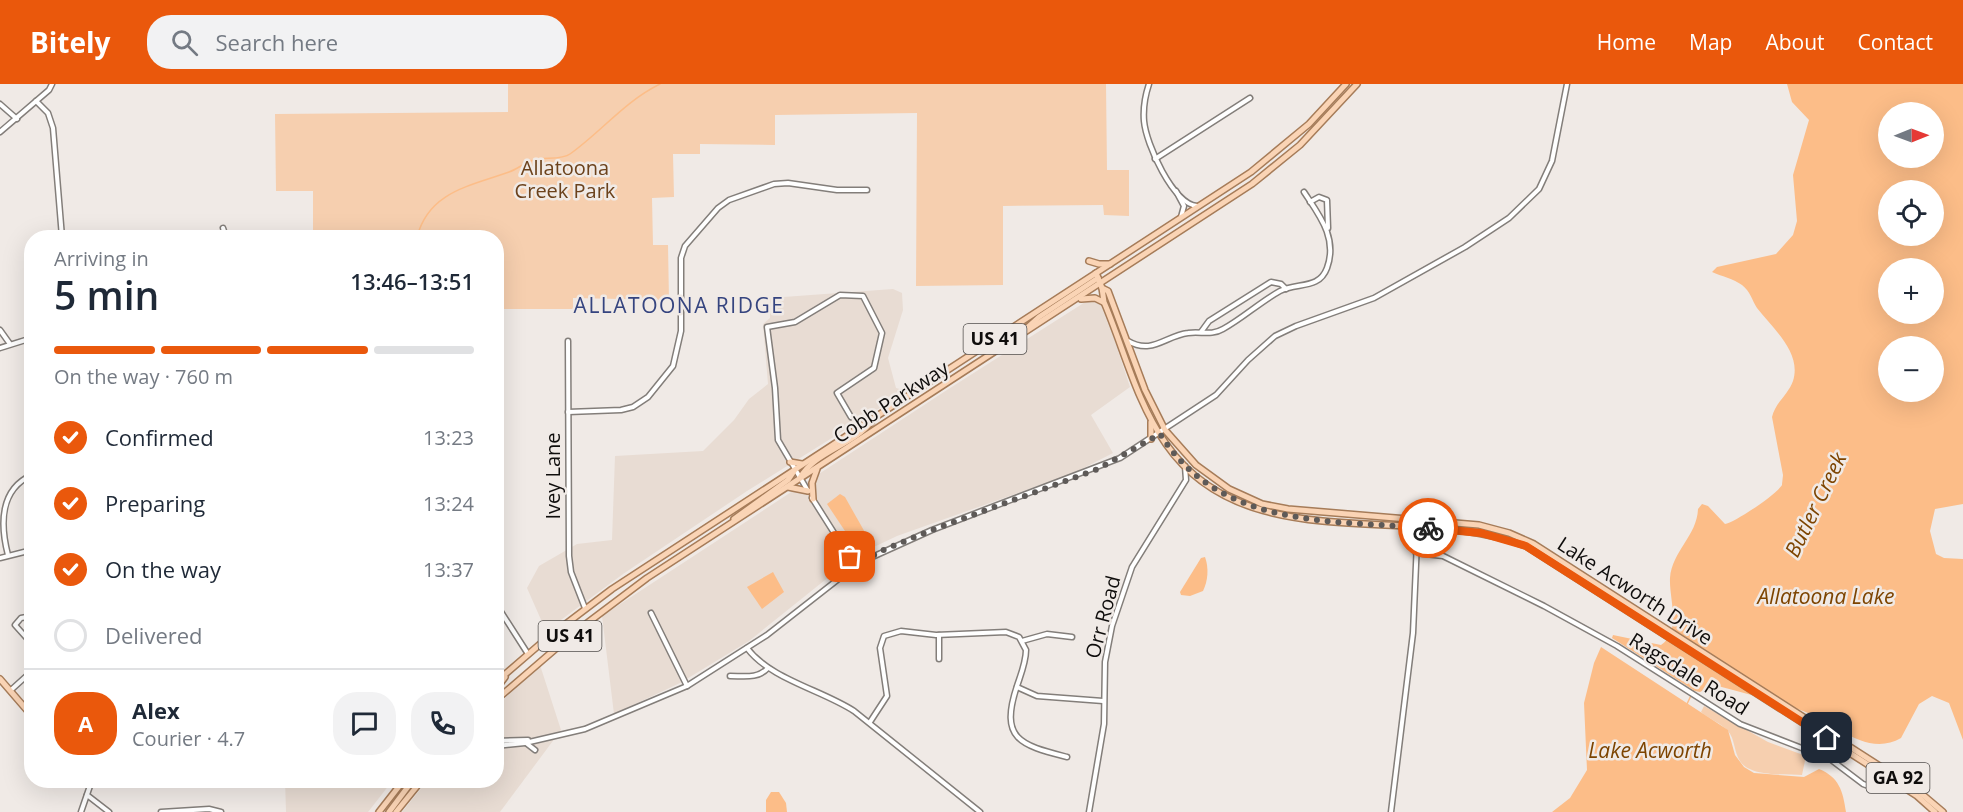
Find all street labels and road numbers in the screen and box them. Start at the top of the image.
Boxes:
road number: US 41 [964,324,1026,354]
street label: Cobb Parkway [828,354,955,449]
street label: Ivey Lane [539,432,566,520]
street label: Lake Acworth Drive [1552,530,1718,651]
street label: Orr Road [1078,572,1127,661]
road number: US 41 [538,621,602,651]
street label: Ragsdale Road [1624,626,1754,721]
road number: GA 92 [1866,763,1930,793]

